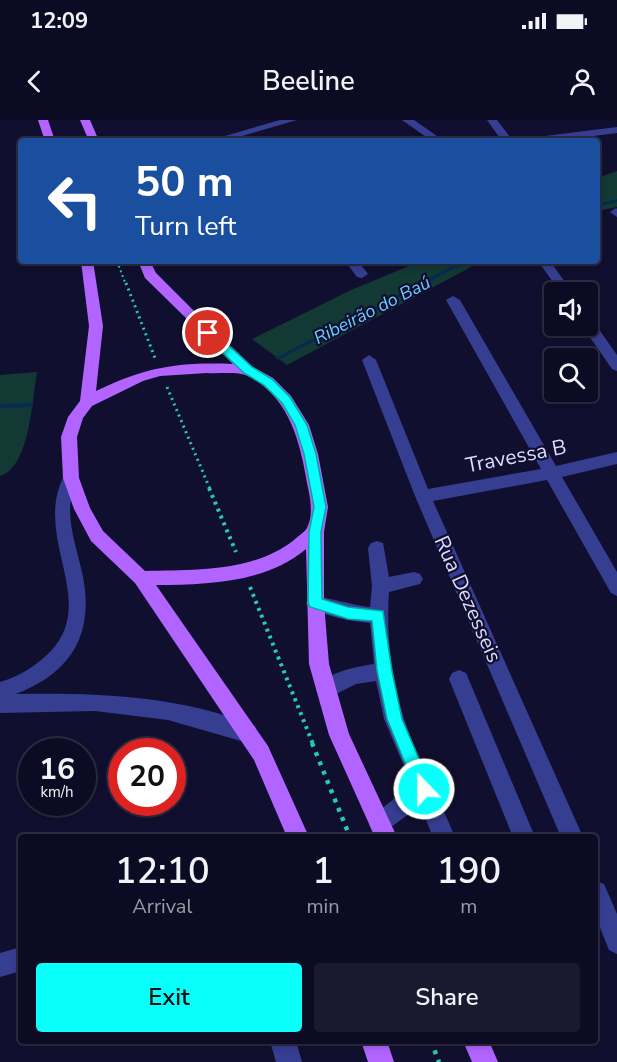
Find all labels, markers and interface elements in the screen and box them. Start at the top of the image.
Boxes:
text: 12:09 [30,6,88,36]
text: Beeline [262,63,355,100]
icon: back [18,65,51,98]
icon: person [566,65,599,98]
text: 50 m [135,154,234,211]
icon: left [36,162,114,240]
text: Turn left [135,208,236,245]
water label: Ribeirão do Baú [310,270,434,350]
map controls [544,282,598,402]
button: sound [544,282,598,336]
pin [182,307,233,358]
icon: arrive [191,316,224,349]
button: search [544,348,598,402]
street label: Travessa B [463,433,569,479]
street label: Rua Dezesseis [428,531,508,667]
speed limit sign: 20 [108,738,186,816]
text: 16 [39,749,75,790]
position arrow [392,757,456,821]
text: km/h [40,782,74,802]
text: 12:10 [115,847,210,896]
text: 1 [312,847,334,896]
text: 190 [436,847,501,896]
text: Arrival [132,893,192,920]
text: min [307,893,340,920]
text: m [460,893,477,920]
button: Exit [36,963,302,1032]
button: Share [314,963,580,1032]

